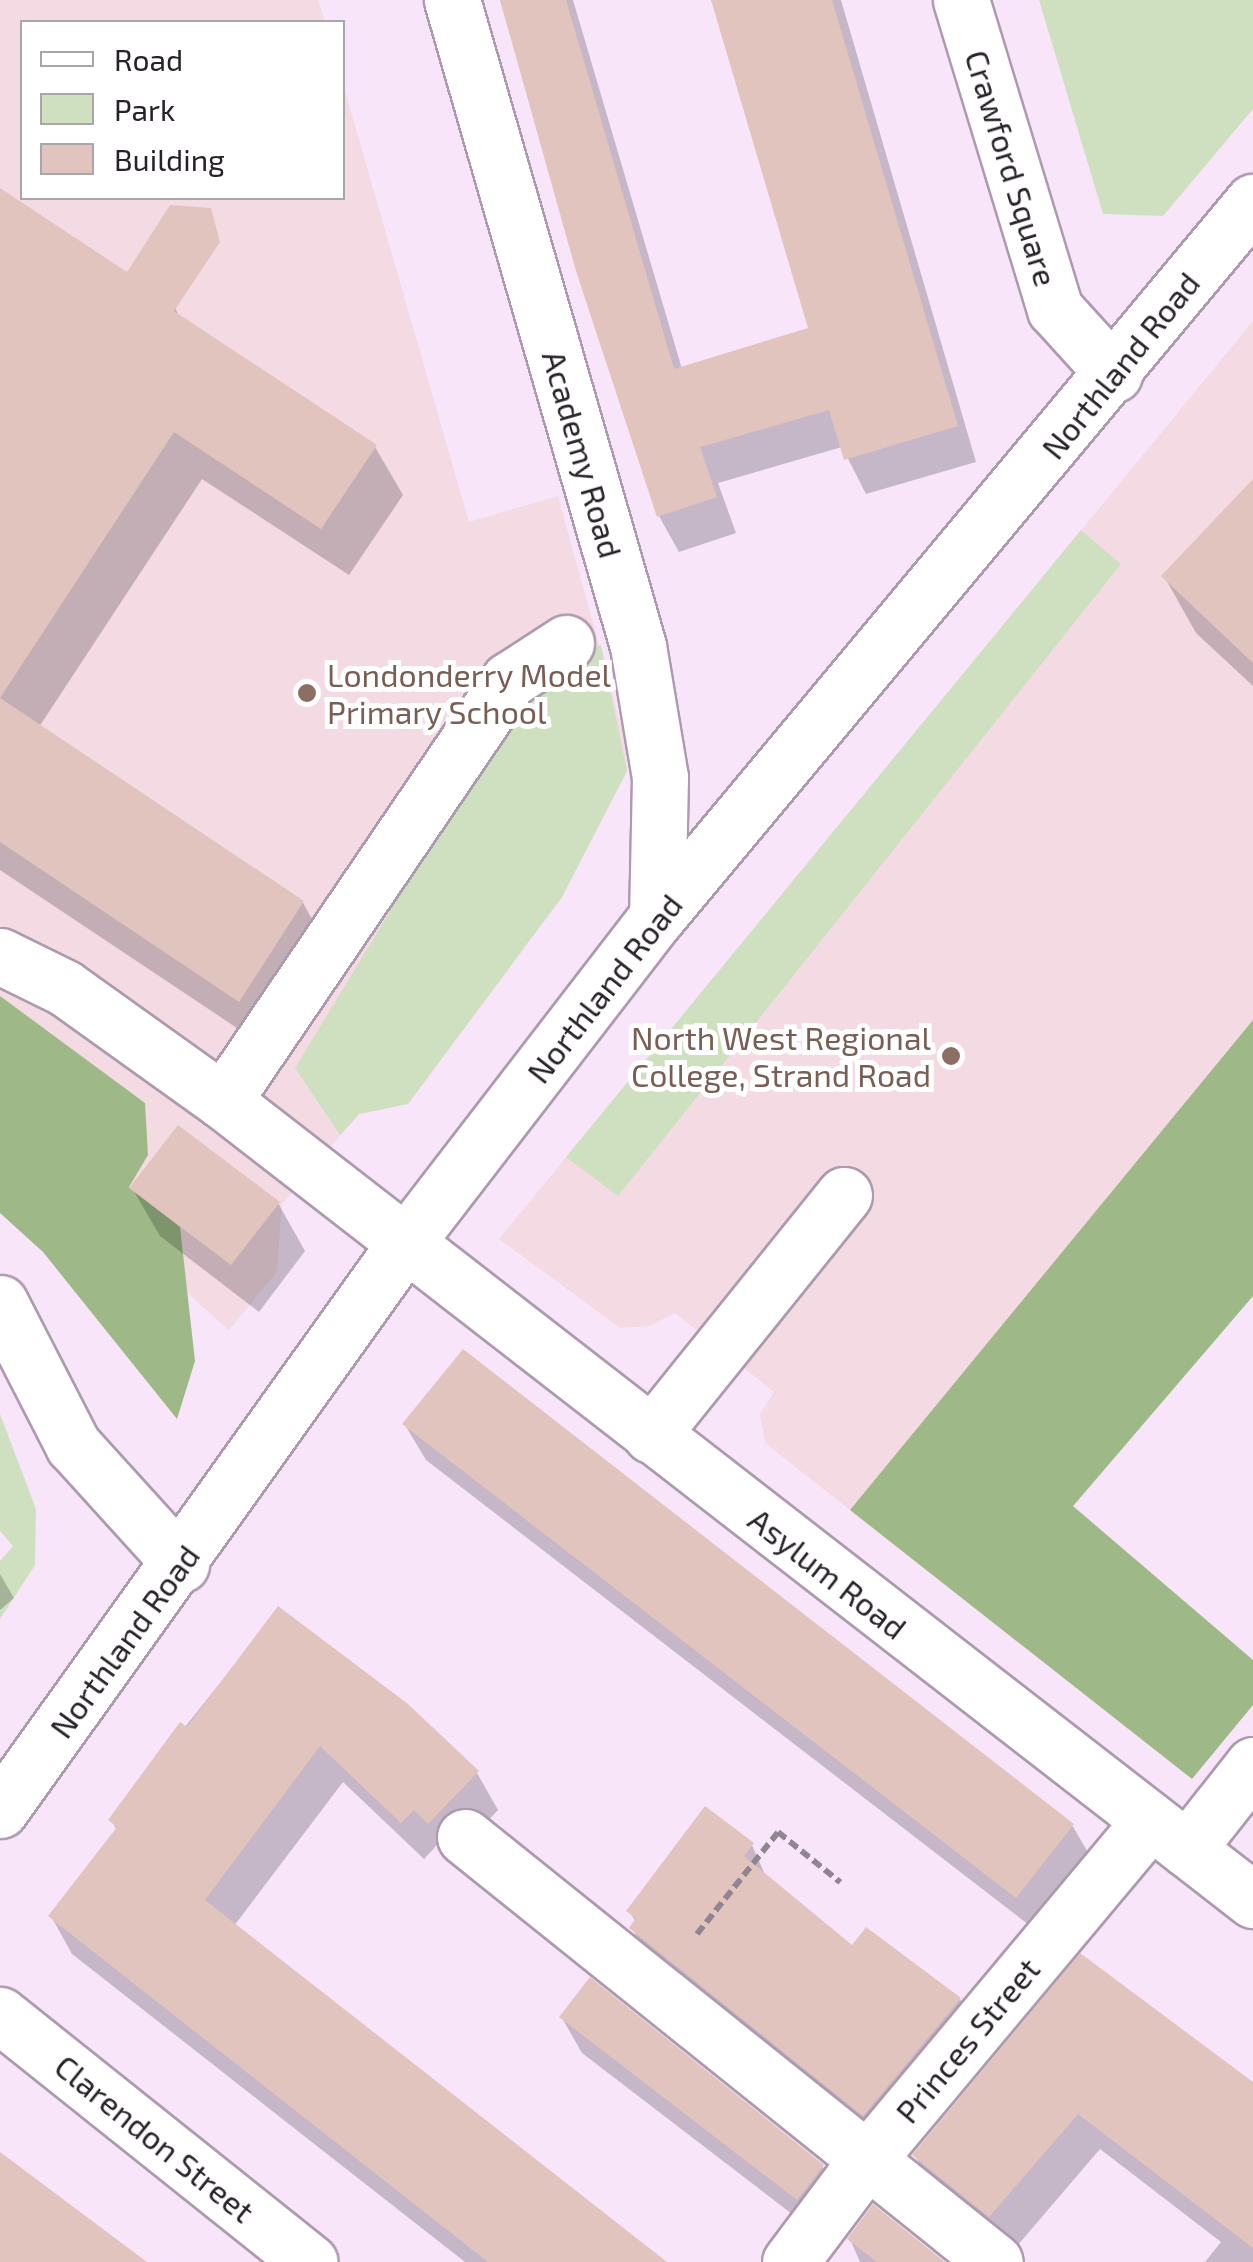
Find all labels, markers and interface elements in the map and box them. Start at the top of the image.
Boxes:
legend [20,20,345,200]
text: Road [114,41,183,77]
street label: Crawford Square [958,45,1066,291]
text: Park [114,91,175,127]
text: Building [114,141,225,177]
street label: Northland Road [1033,264,1207,466]
street label: Academy Road [535,346,631,562]
place label: Londonderry Model Primary School [327,656,612,731]
marker: Londonderry Model Primary School [296,682,318,704]
street label: Northland Road [518,886,690,1090]
place label: North West Regional College, Strand Road [631,1019,931,1094]
marker: North West Regional College, Strand Road [940,1045,962,1067]
street label: Asylum Road [741,1500,915,1646]
street label: Northland Road [41,1537,207,1745]
street label: Princes Street [887,1950,1047,2130]
street label: Clarendon Street [48,2046,262,2230]

